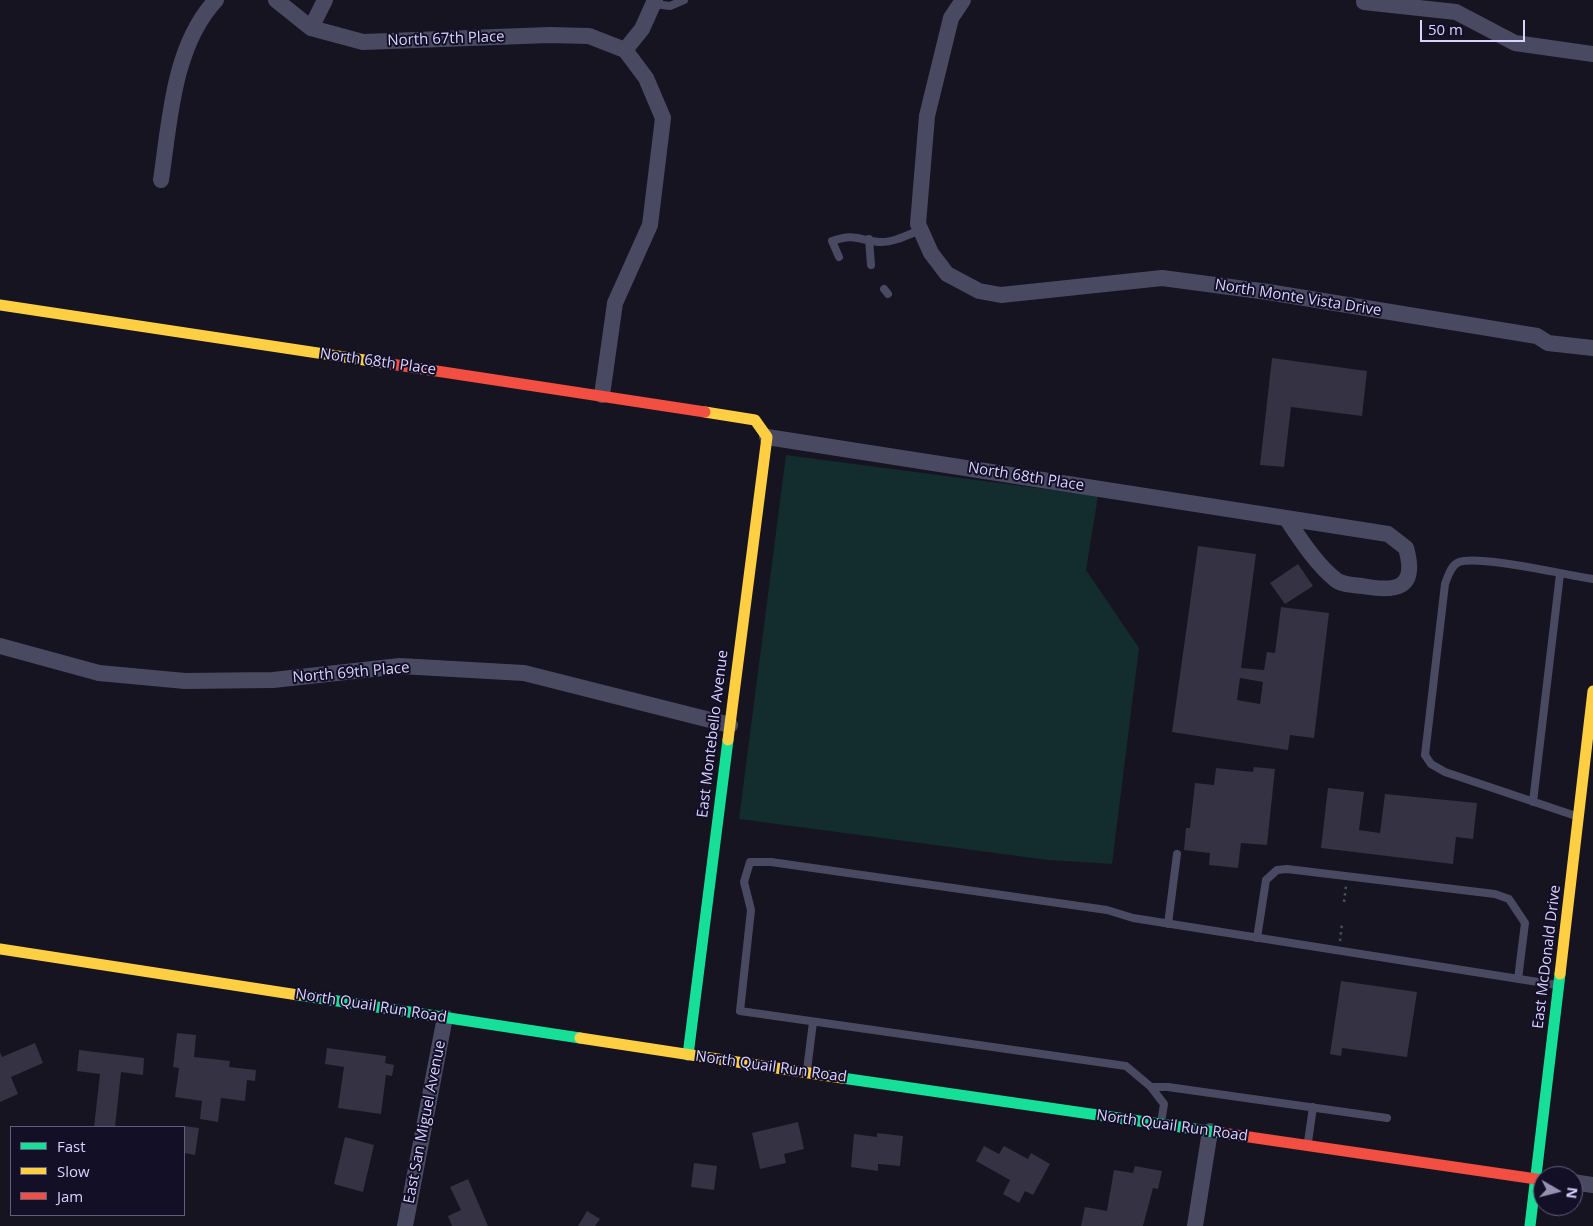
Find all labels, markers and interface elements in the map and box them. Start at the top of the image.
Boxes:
scale bar [1423,10,1528,42]
text: 50 m [1428,19,1463,39]
street label: North 67th Place [387,28,505,50]
street label: North Monte Vista Drive [1213,276,1383,320]
street label: North 68th Place [319,345,437,379]
street label: North 68th Place [967,459,1085,495]
street label: East Montebello Avenue [694,649,732,819]
street label: North 69th Place [292,659,410,687]
street label: East McDonald Drive [1529,884,1565,1030]
street label: North Quail Run Road [294,985,448,1027]
street label: East San Miguel Avenue [400,1039,450,1205]
street label: North Quail Run Road [694,1047,848,1087]
street label: North Quail Run Road [1095,1106,1249,1146]
legend [10,1126,185,1216]
text: Fast [57,1136,86,1156]
text: Slow [57,1161,90,1181]
north arrow [1533,1166,1583,1216]
text: Jam [57,1186,83,1206]
text: N [1562,1186,1583,1200]

